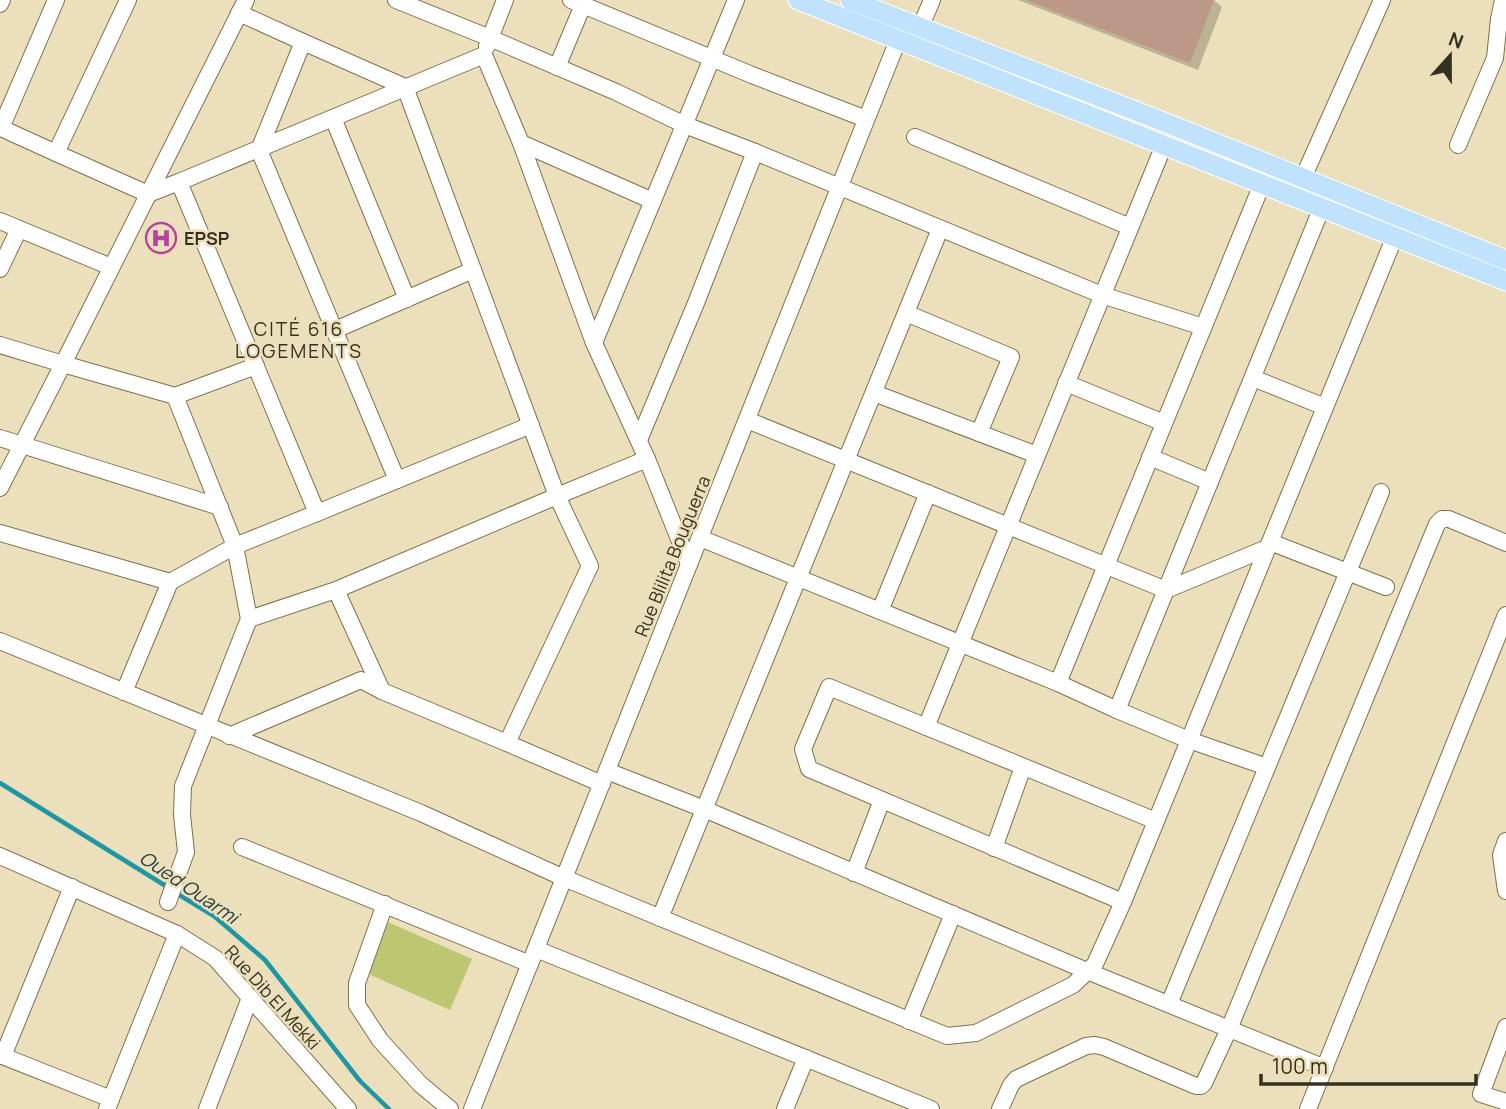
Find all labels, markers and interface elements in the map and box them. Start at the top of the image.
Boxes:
north arrow [1415,21,1485,91]
text: N [1445,26,1467,55]
hospital icon: EPSP [144,221,178,255]
place label: EPSP [184,226,229,250]
district label: CITÉ 616 LOGEMENTS [235,316,363,364]
street label: Rue Blilita Bouguerra [629,472,715,640]
water label: Oued Ouarmi [134,844,246,931]
street label: Rue Dib El Mekki [220,940,326,1054]
scale bar [1261,1042,1476,1086]
text: 100 m [1272,1052,1328,1080]

